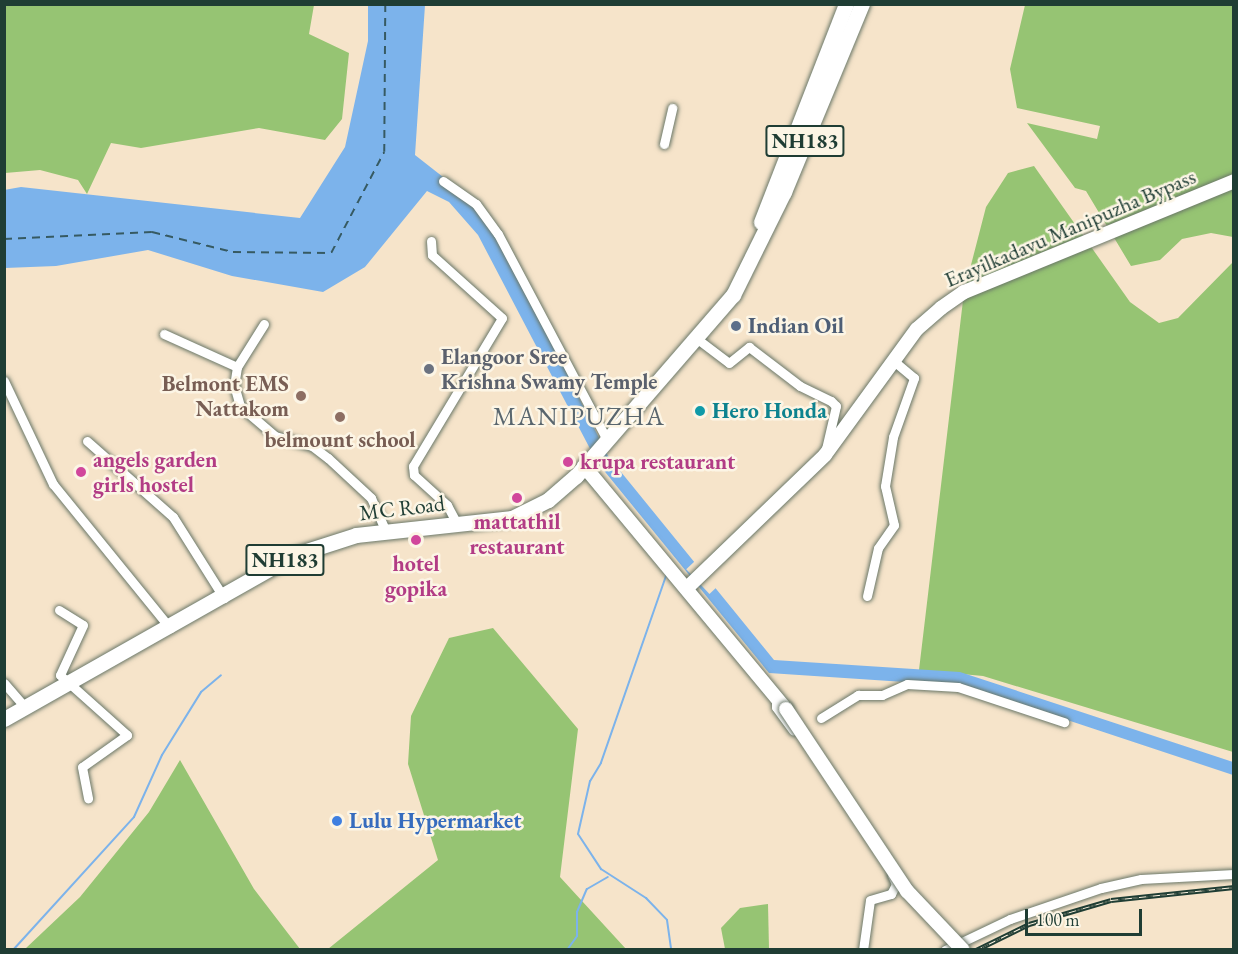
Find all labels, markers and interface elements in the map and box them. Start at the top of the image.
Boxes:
road number: NH183 [764,123,846,159]
street label: Erayilkadavu Manipuzha Bypass [940,163,1200,293]
place label: Indian Oil [748,313,844,339]
marker: Indian Oil [729,319,743,333]
place label: Elangoor Sree Krishna Swamy Temple [441,343,657,394]
marker: Elangoor Sree Krishna Swamy Temple [422,362,436,376]
place label: Belmont EMS Nattakom [162,370,289,422]
marker: Belmont EMS Nattakom [294,389,308,403]
place label: Hero Honda [712,398,827,424]
district label: MANIPUZHA [493,401,665,433]
marker: Hero Honda [693,404,707,418]
marker: belmount school [333,410,347,424]
place label: belmount school [264,427,416,453]
place label: angels garden girls hostel [93,446,217,498]
place label: krupa restaurant [580,449,735,475]
marker: krupa restaurant [561,455,575,469]
marker: angels garden girls hostel [74,465,88,479]
street label: MC Road [358,490,446,526]
marker: mattathil restaurant [510,491,524,505]
place label: mattathil restaurant [469,508,565,560]
marker: hotel gopika [409,533,423,547]
road number: NH183 [244,542,326,578]
place label: hotel gopika [385,550,447,602]
place label: Lulu Hypermarket [349,808,522,834]
marker: Lulu Hypermarket [330,814,344,828]
scale bar [1028,897,1145,935]
text: 100 m [1036,908,1080,931]

